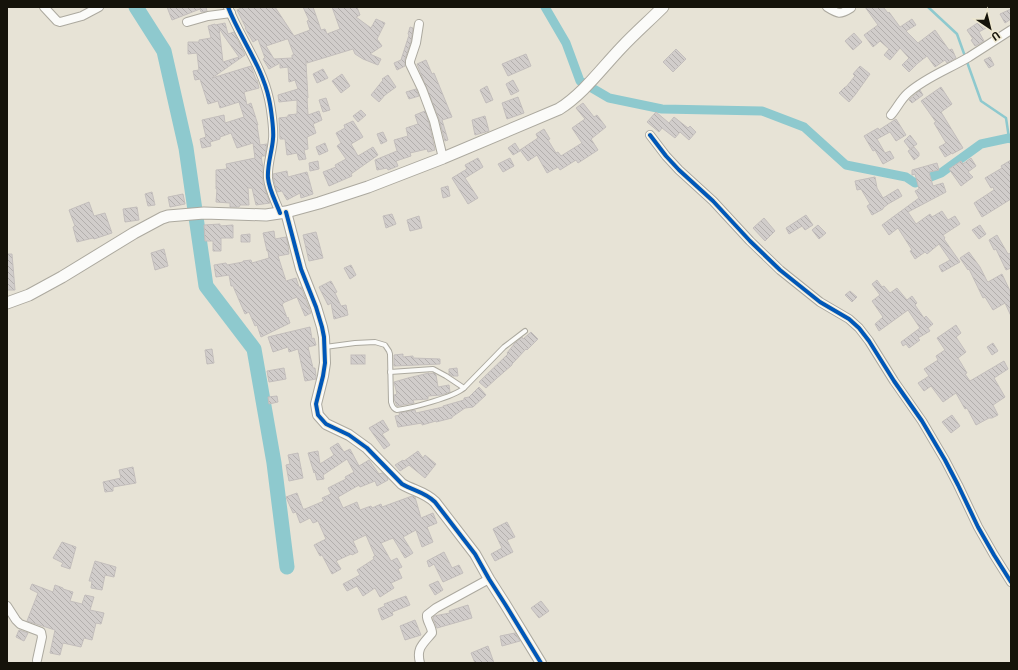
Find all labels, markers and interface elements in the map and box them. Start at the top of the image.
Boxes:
north arrow [970,8,1010,48]
text: U [989,28,1002,43]

